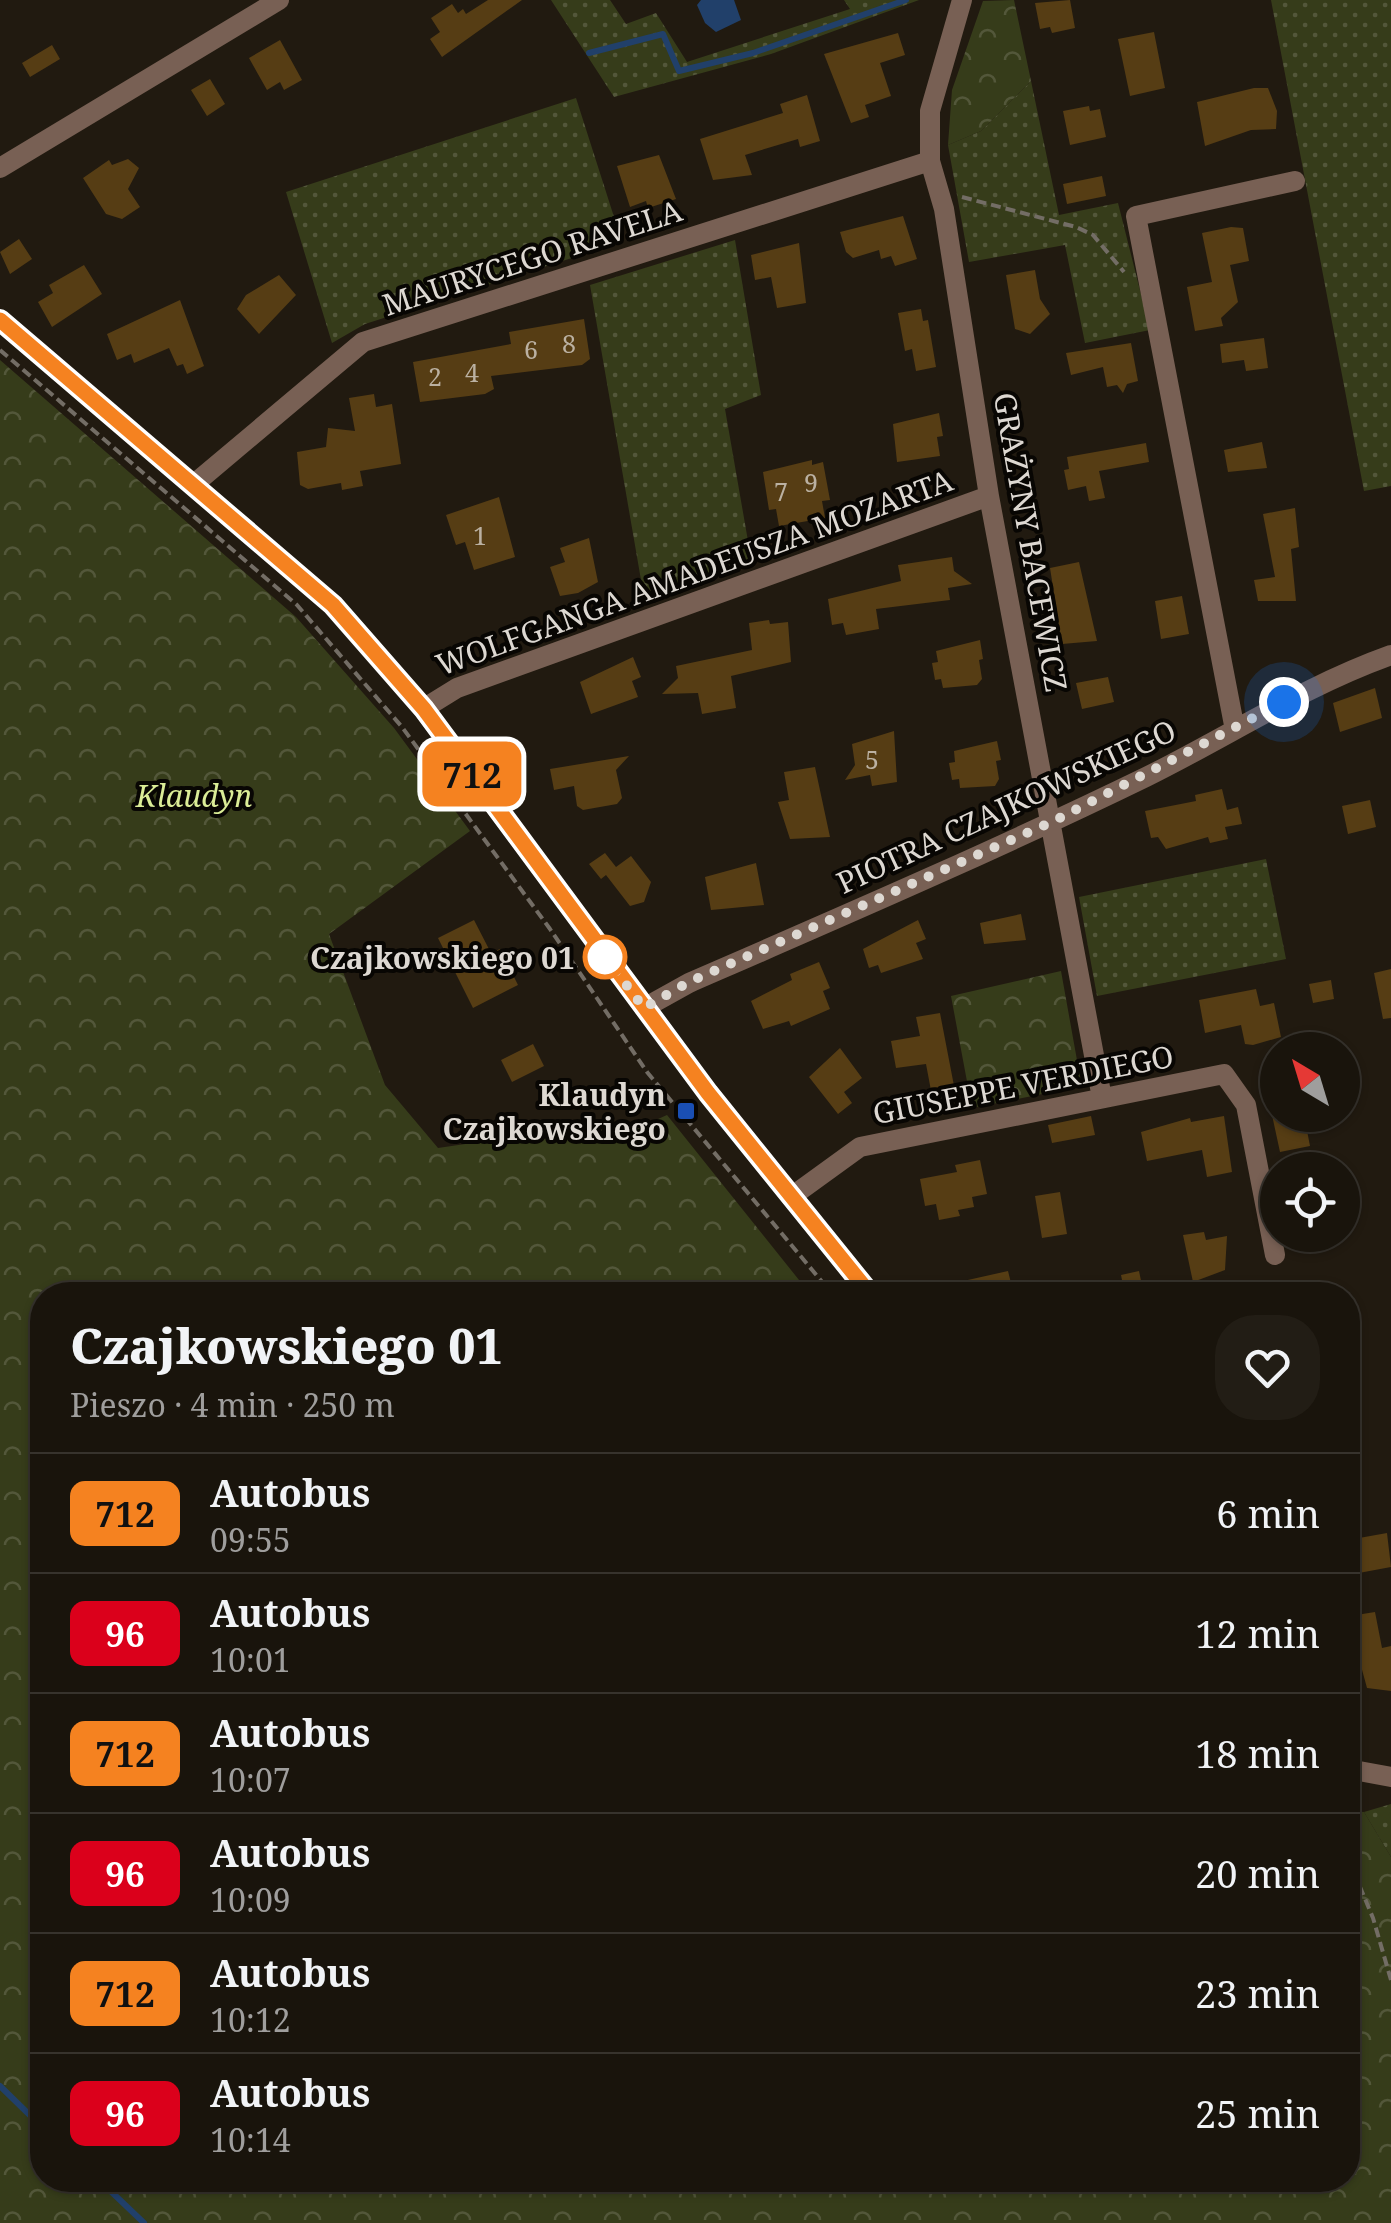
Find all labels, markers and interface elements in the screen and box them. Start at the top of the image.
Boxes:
street label: MAURYCEGO RAVELA [377,189,688,325]
house number: 8 [562,326,576,360]
house number: 6 [524,332,538,366]
house number: 4 [465,355,479,389]
house number: 2 [428,359,442,393]
street label: GRAŻYNY BACEWICZ [985,389,1077,695]
street label: WOLFGANGA AMADEUSZA MOZARTA [430,459,959,685]
house number: 9 [804,465,818,499]
house number: 7 [774,474,788,508]
house number: 1 [473,518,487,552]
your location [1259,677,1309,727]
street label: PIOTRA CZAJKOWSKIEGO [830,709,1182,903]
line badge: 712 [414,742,530,806]
house number: 5 [865,742,879,776]
text: 712 [442,751,502,798]
park label: Klaudyn [135,775,252,816]
marker: Czajkowskiego 01 [584,936,626,978]
place label: Czajkowskiego 01 [310,937,575,978]
north arrow [1260,1032,1360,1132]
map controls [1260,1032,1360,1252]
street label: GIUSEPPE VERDIEGO [869,1035,1177,1133]
place label: Klaudyn Czajkowskiego [443,1074,666,1149]
marker: Klaudyn Czajkowskiego [675,1100,697,1122]
button: locate [1260,1152,1360,1252]
text: Czajkowskiego 01 [70,1313,503,1378]
button: heart [1215,1315,1320,1420]
text: Pieszo · 4 min · 250 m [70,1383,395,1426]
text: Autobus [210,1466,370,1518]
text: 6 min [1216,1487,1320,1539]
text: 712 [95,1490,155,1537]
text: 09:55 [210,1518,291,1561]
text: Autobus [210,1586,370,1638]
text: 12 min [1195,1607,1320,1659]
text: 96 [105,1610,145,1657]
text: 10:01 [210,1638,291,1681]
text: Autobus [210,1706,370,1758]
text: 18 min [1195,1727,1320,1779]
text: 712 [95,1730,155,1777]
text: 10:07 [210,1758,291,1801]
text: Autobus [210,1826,370,1878]
text: 20 min [1195,1847,1320,1899]
text: 96 [105,1850,145,1897]
text: 10:09 [210,1878,291,1921]
text: Autobus [210,1946,370,1998]
text: 23 min [1195,1967,1320,2019]
text: 712 [95,1970,155,2017]
text: 10:12 [210,1998,291,2041]
text: Autobus [210,2066,370,2118]
text: 25 min [1195,2087,1320,2139]
text: 96 [105,2090,145,2137]
text: 10:14 [210,2118,291,2161]

